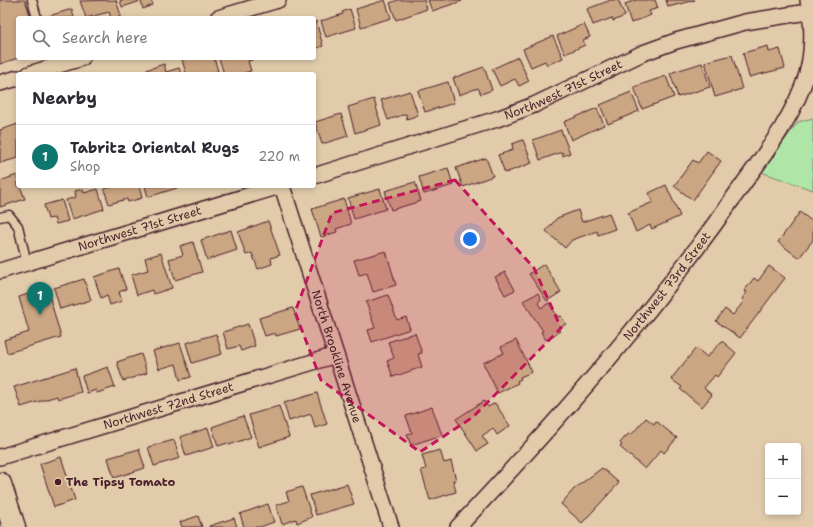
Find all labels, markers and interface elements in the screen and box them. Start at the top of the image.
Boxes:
search box [16,16,316,60]
icon: search [30,27,52,49]
text: Search here [62,28,148,48]
street label: Northwest 71st Street [502,56,625,124]
text: Nearby [32,87,97,109]
text: Tabritz Oriental Rugs [70,138,239,158]
text: 1 [42,148,48,165]
text: 220 m [258,148,300,165]
text: Shop [70,158,100,175]
street label: Northwest 71st Street [76,202,203,255]
your location [460,229,480,249]
street label: Northwest 73rd Street [619,229,714,344]
pin: 1 [27,282,53,315]
street label: North Brookline Avenue [308,288,365,425]
street label: Northwest 72nd Street [101,379,236,433]
map controls [765,443,801,515]
button: + [765,443,801,479]
place label: The Tipsy Tomato [66,474,175,490]
marker: The Tipsy Tomato [53,477,63,487]
button: − [765,479,801,515]

